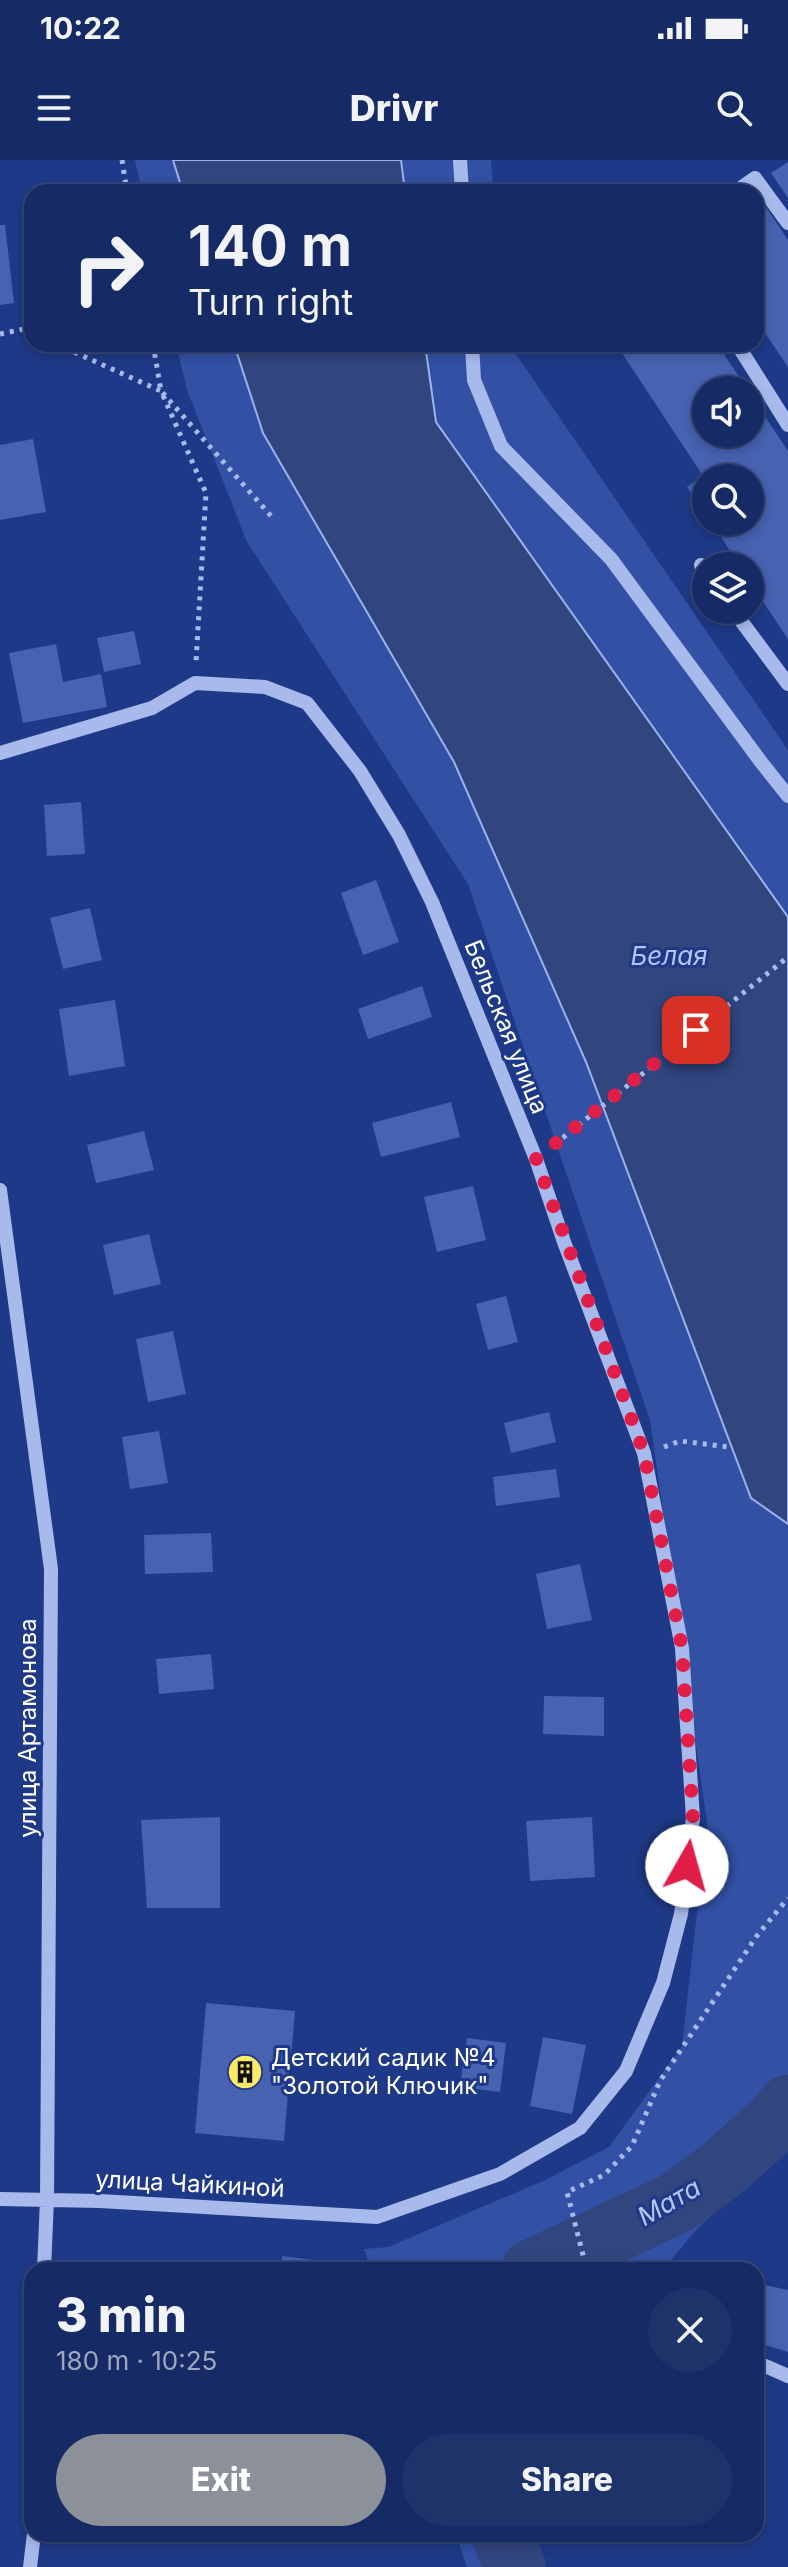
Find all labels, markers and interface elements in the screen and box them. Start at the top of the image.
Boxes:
text: 10:22 [40,10,121,46]
icon: menu [32,86,76,130]
text: Drivr [350,86,438,130]
icon: search [712,86,756,130]
text: 140 m [188,212,352,280]
icon: right [56,216,160,320]
text: Turn right [188,280,353,324]
map controls [692,376,764,624]
button: sound [692,376,764,448]
button: search [692,464,764,536]
button: layers [692,552,764,624]
street label: Бельская улица [458,936,555,1118]
water label: Белая [630,940,708,971]
pin [662,996,730,1064]
icon: arrive [674,1008,718,1052]
street label: улица Артамонова [13,1618,42,1838]
position arrow [645,1824,729,1908]
place label: Детский садик №4 "Золотой Ключик" [271,2043,495,2100]
building icon: Детский садик №4 "Золотой Ключик" [226,2053,264,2091]
street label: улица Чайкиной [95,2164,285,2203]
water label: Мата [632,2171,706,2232]
text: 3 min [56,2285,187,2344]
button: close [648,2288,732,2372]
text: 180 m · 10:25 [56,2345,217,2376]
button: Exit [56,2434,386,2526]
button: Share [402,2434,732,2526]

